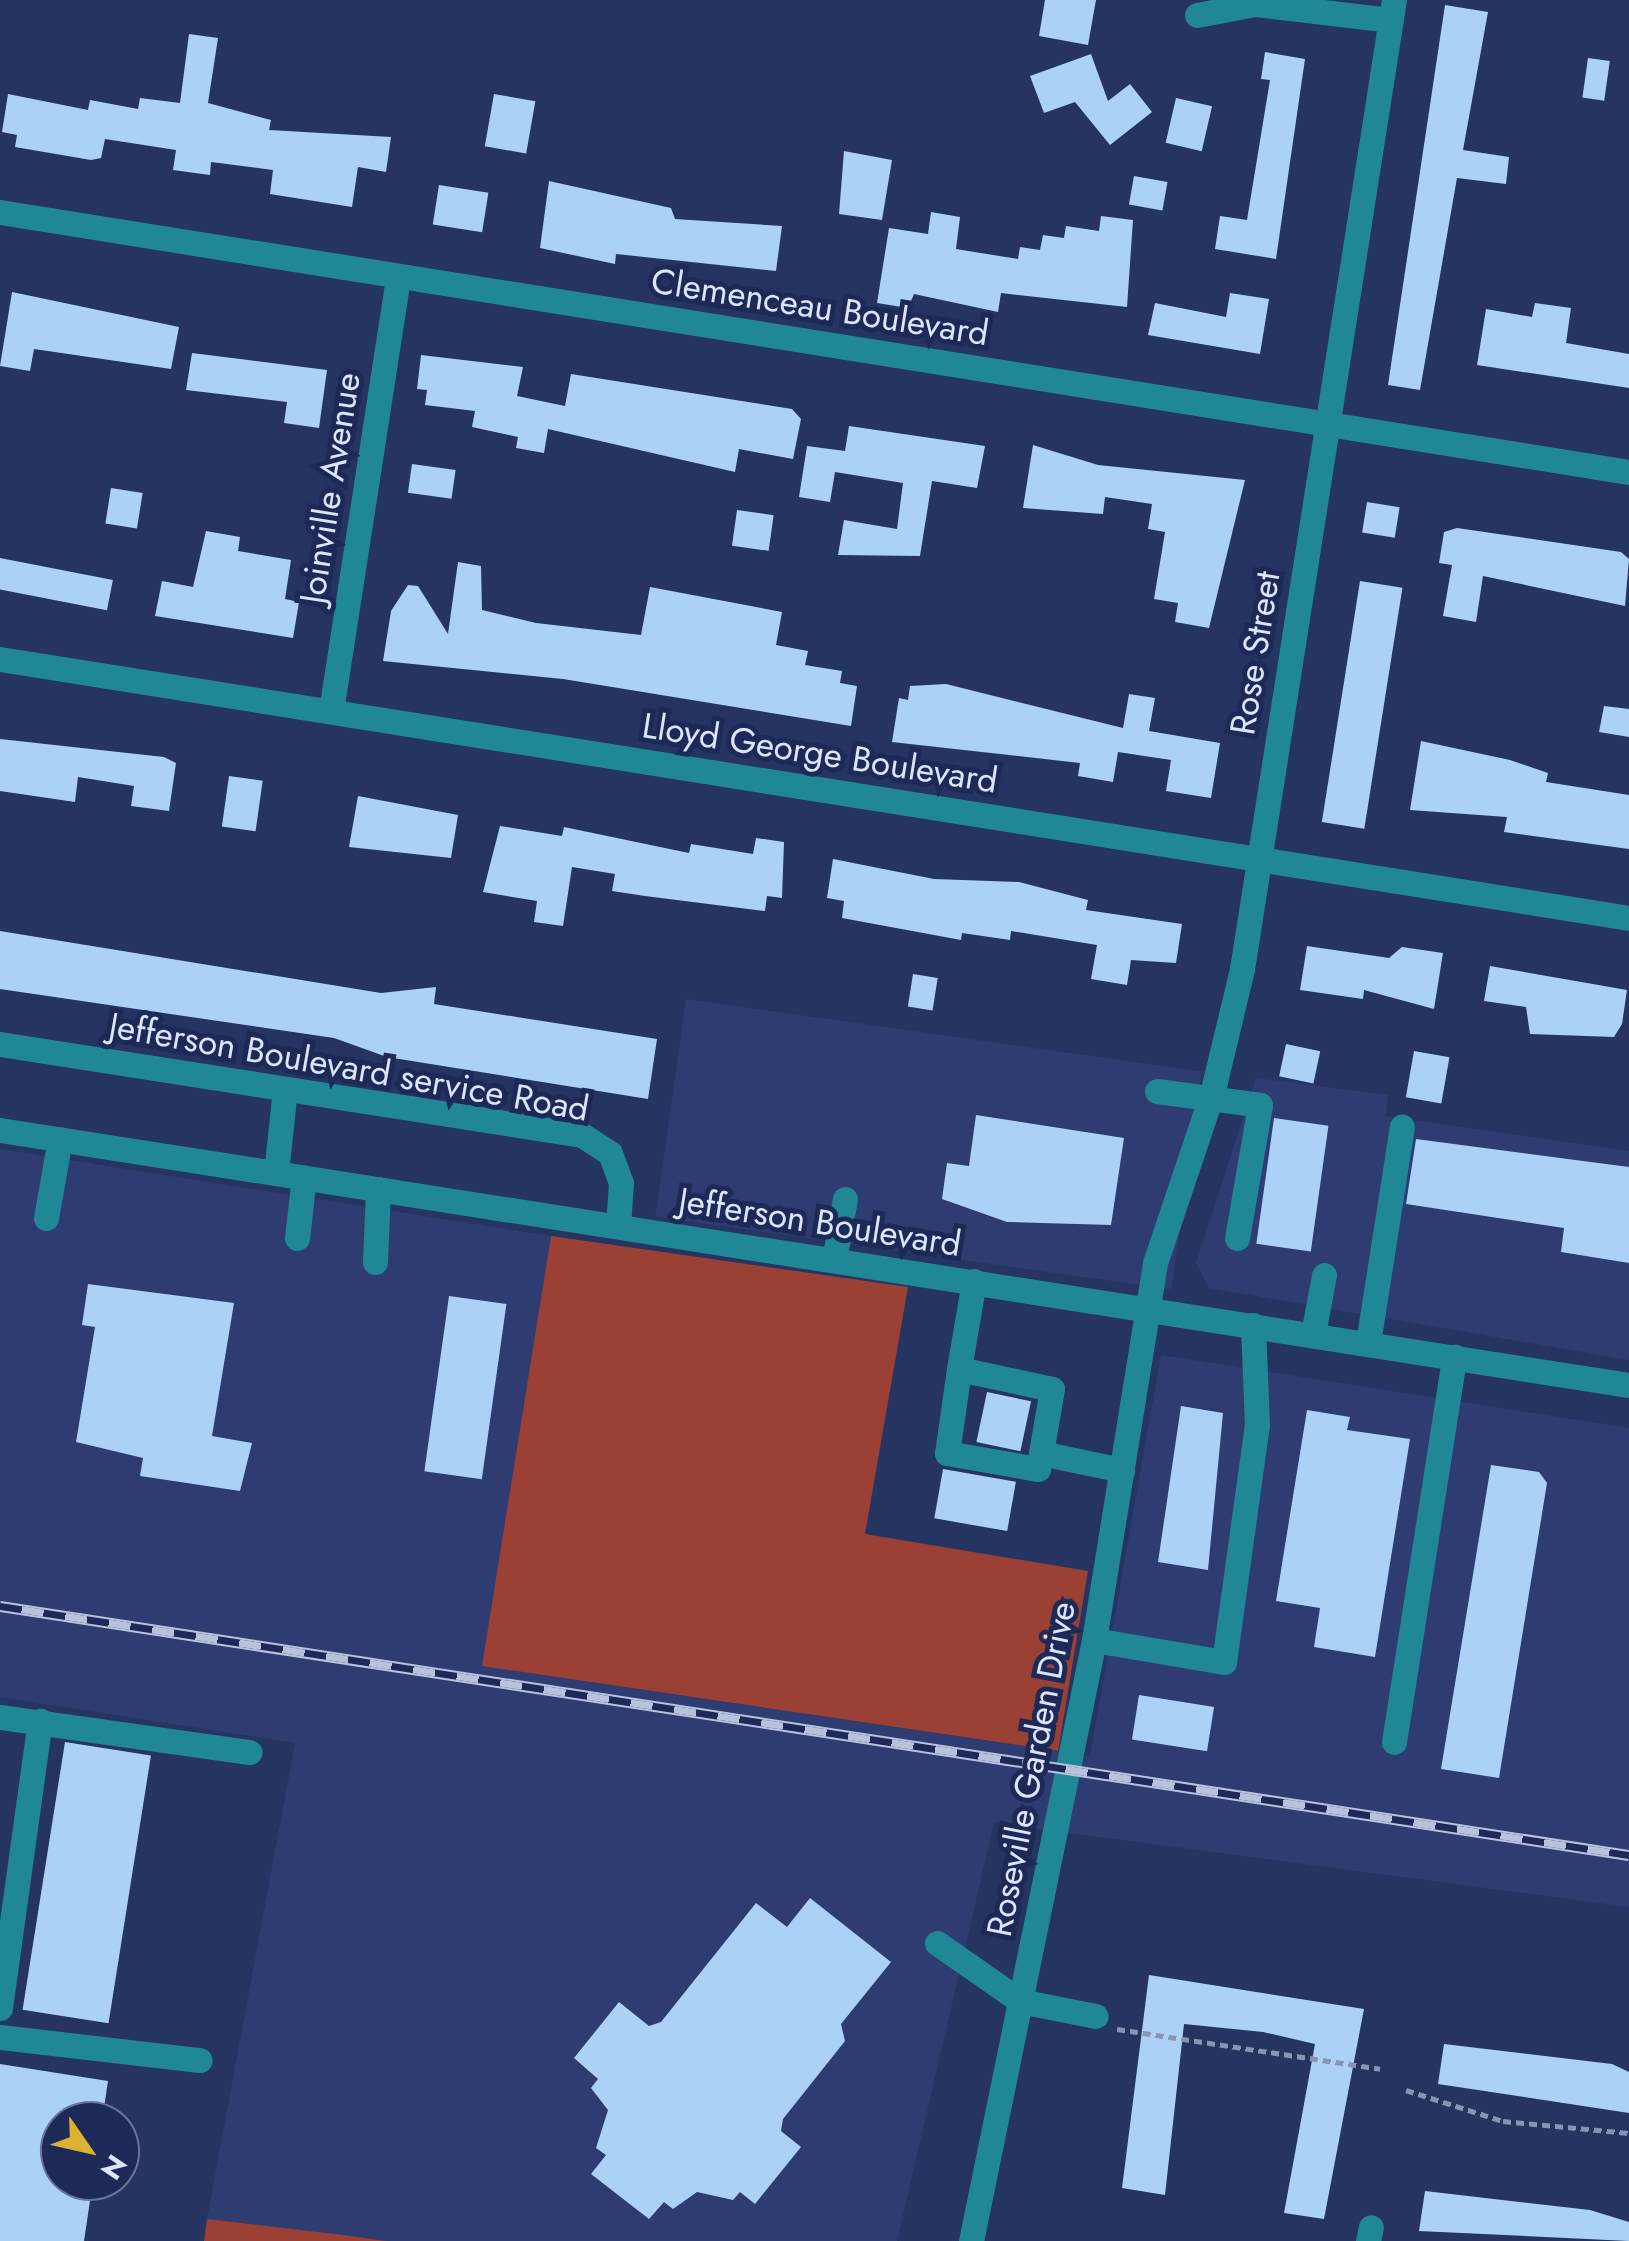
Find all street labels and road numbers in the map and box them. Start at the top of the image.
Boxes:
street label: Clemenceau Boulevard [648,260,992,354]
street label: Joinville Avenue [291,370,369,606]
street label: Rose Street [1221,568,1289,738]
street label: Lloyd George Boulevard [639,704,1001,802]
street label: Jefferson Boulevard service Road [106,1004,592,1130]
street label: Jefferson Boulevard [676,1179,964,1265]
street label: Roseville Garden Drive [978,1598,1084,1940]

